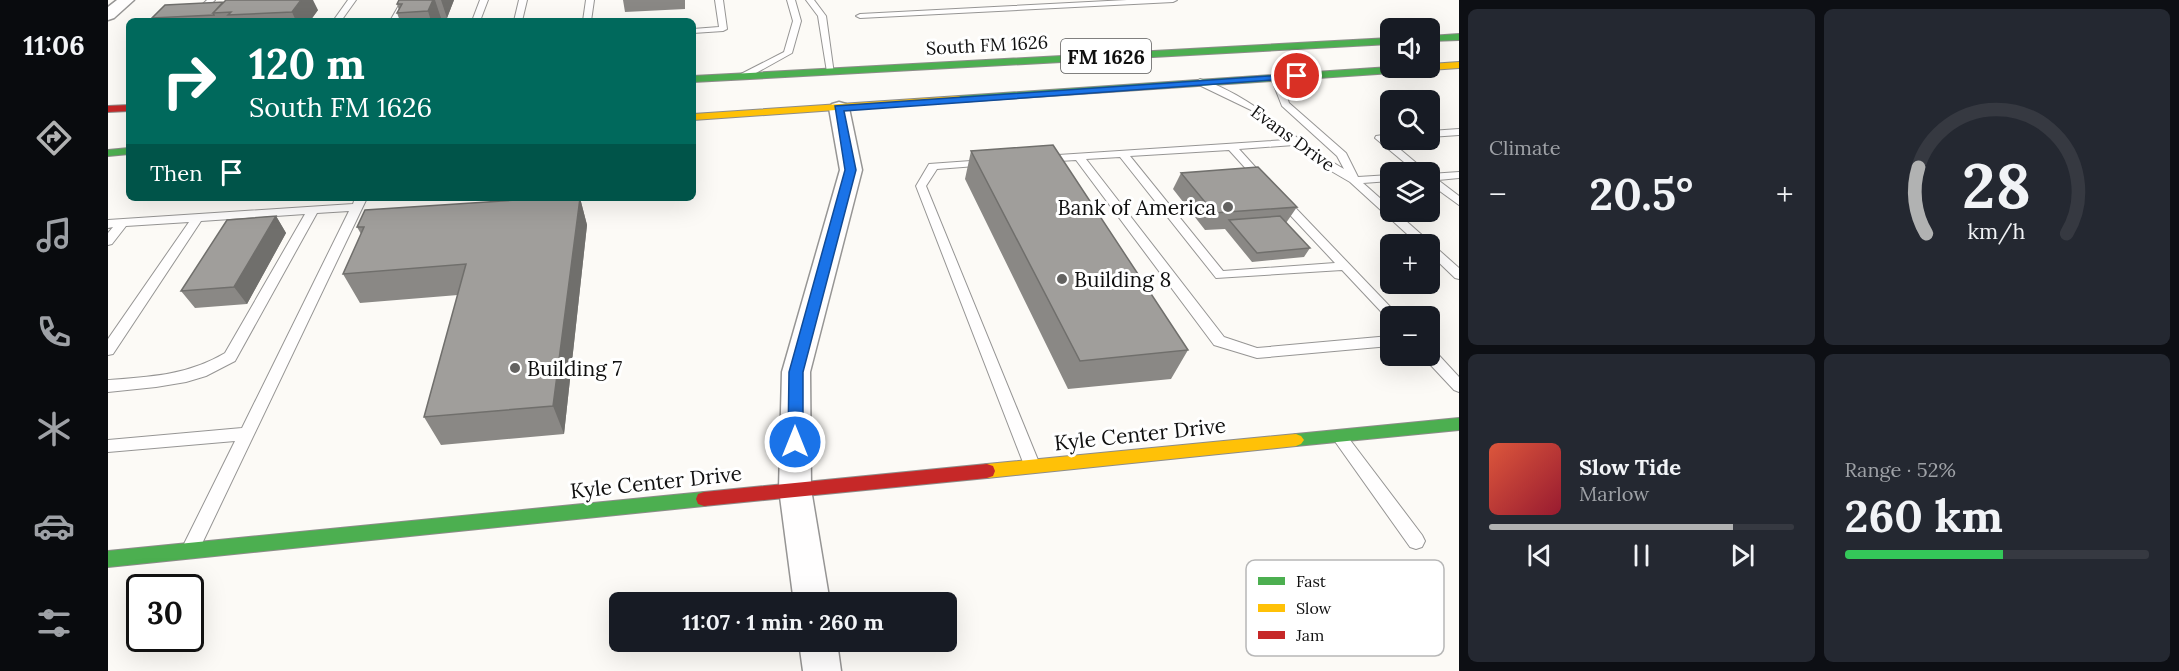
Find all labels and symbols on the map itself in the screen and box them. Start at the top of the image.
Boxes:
street label: South FM 1626 [925,30,1049,60]
road number: FM 1626 [1061,39,1151,73]
pin [1271,50,1322,101]
street label: Evans Drive [1246,100,1340,176]
place label: Bank of America [1057,194,1216,221]
marker: Bank of America [1221,200,1235,214]
place label: Building 8 [1074,266,1171,293]
marker: Building 8 [1055,272,1069,286]
place label: Building 7 [527,355,622,382]
marker: Building 7 [508,361,522,375]
position arrow [763,410,827,474]
street label: Kyle Center Drive [1053,412,1227,456]
street label: Kyle Center Drive [569,460,743,504]
legend [1246,560,1444,656]
text: Fast [1296,571,1327,591]
speed limit sign: 30 [126,574,204,652]
text: Slow [1296,598,1332,618]
text: Jam [1295,625,1324,645]

